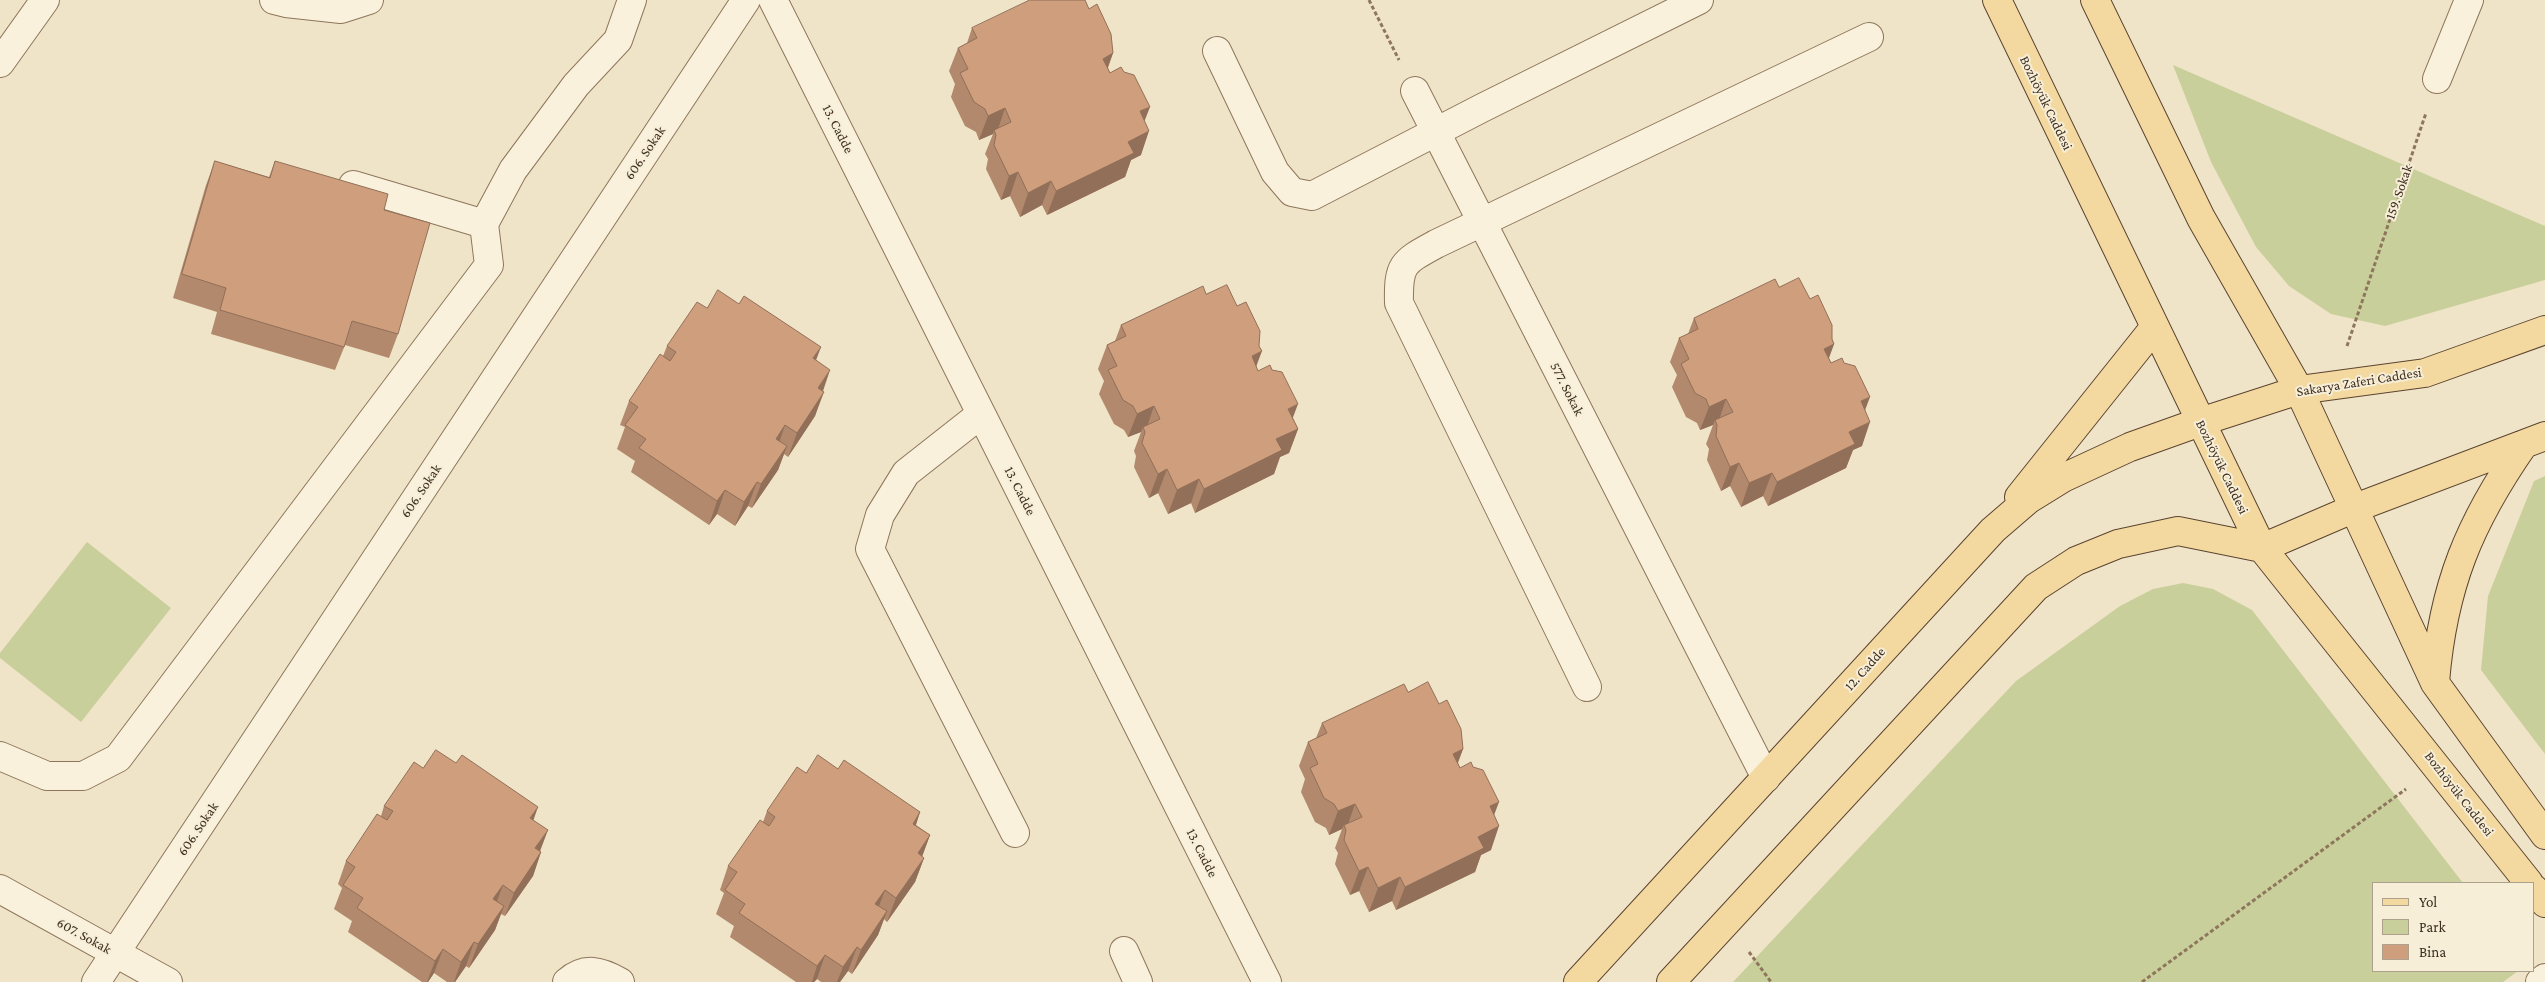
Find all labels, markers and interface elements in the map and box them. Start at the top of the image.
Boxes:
street label: Bozhöyük Caddesi [2016,53,2076,153]
street label: 13. Cadde [819,102,857,156]
street label: 606. Sokak [621,123,669,183]
street label: 159. Sokak [2382,162,2416,222]
street label: 577. Sokak [1546,360,1588,418]
street label: Sakarya Zaferi Caddesi [2295,364,2423,400]
street label: Bozhöyük Caddesi [2192,417,2252,517]
street label: 606. Sokak [397,461,445,521]
street label: 13. Cadde [1001,464,1039,518]
street label: 12. Cadde [1841,644,1889,694]
street label: Bozhöyük Caddesi [2421,748,2497,840]
street label: 606. Sokak [174,799,222,859]
street label: 13. Cadde [1183,826,1221,880]
legend [2372,882,2535,972]
text: Yol [2419,894,2437,910]
street label: 607. Sokak [54,914,114,958]
text: Park [2419,919,2446,935]
text: Bina [2419,944,2446,960]

